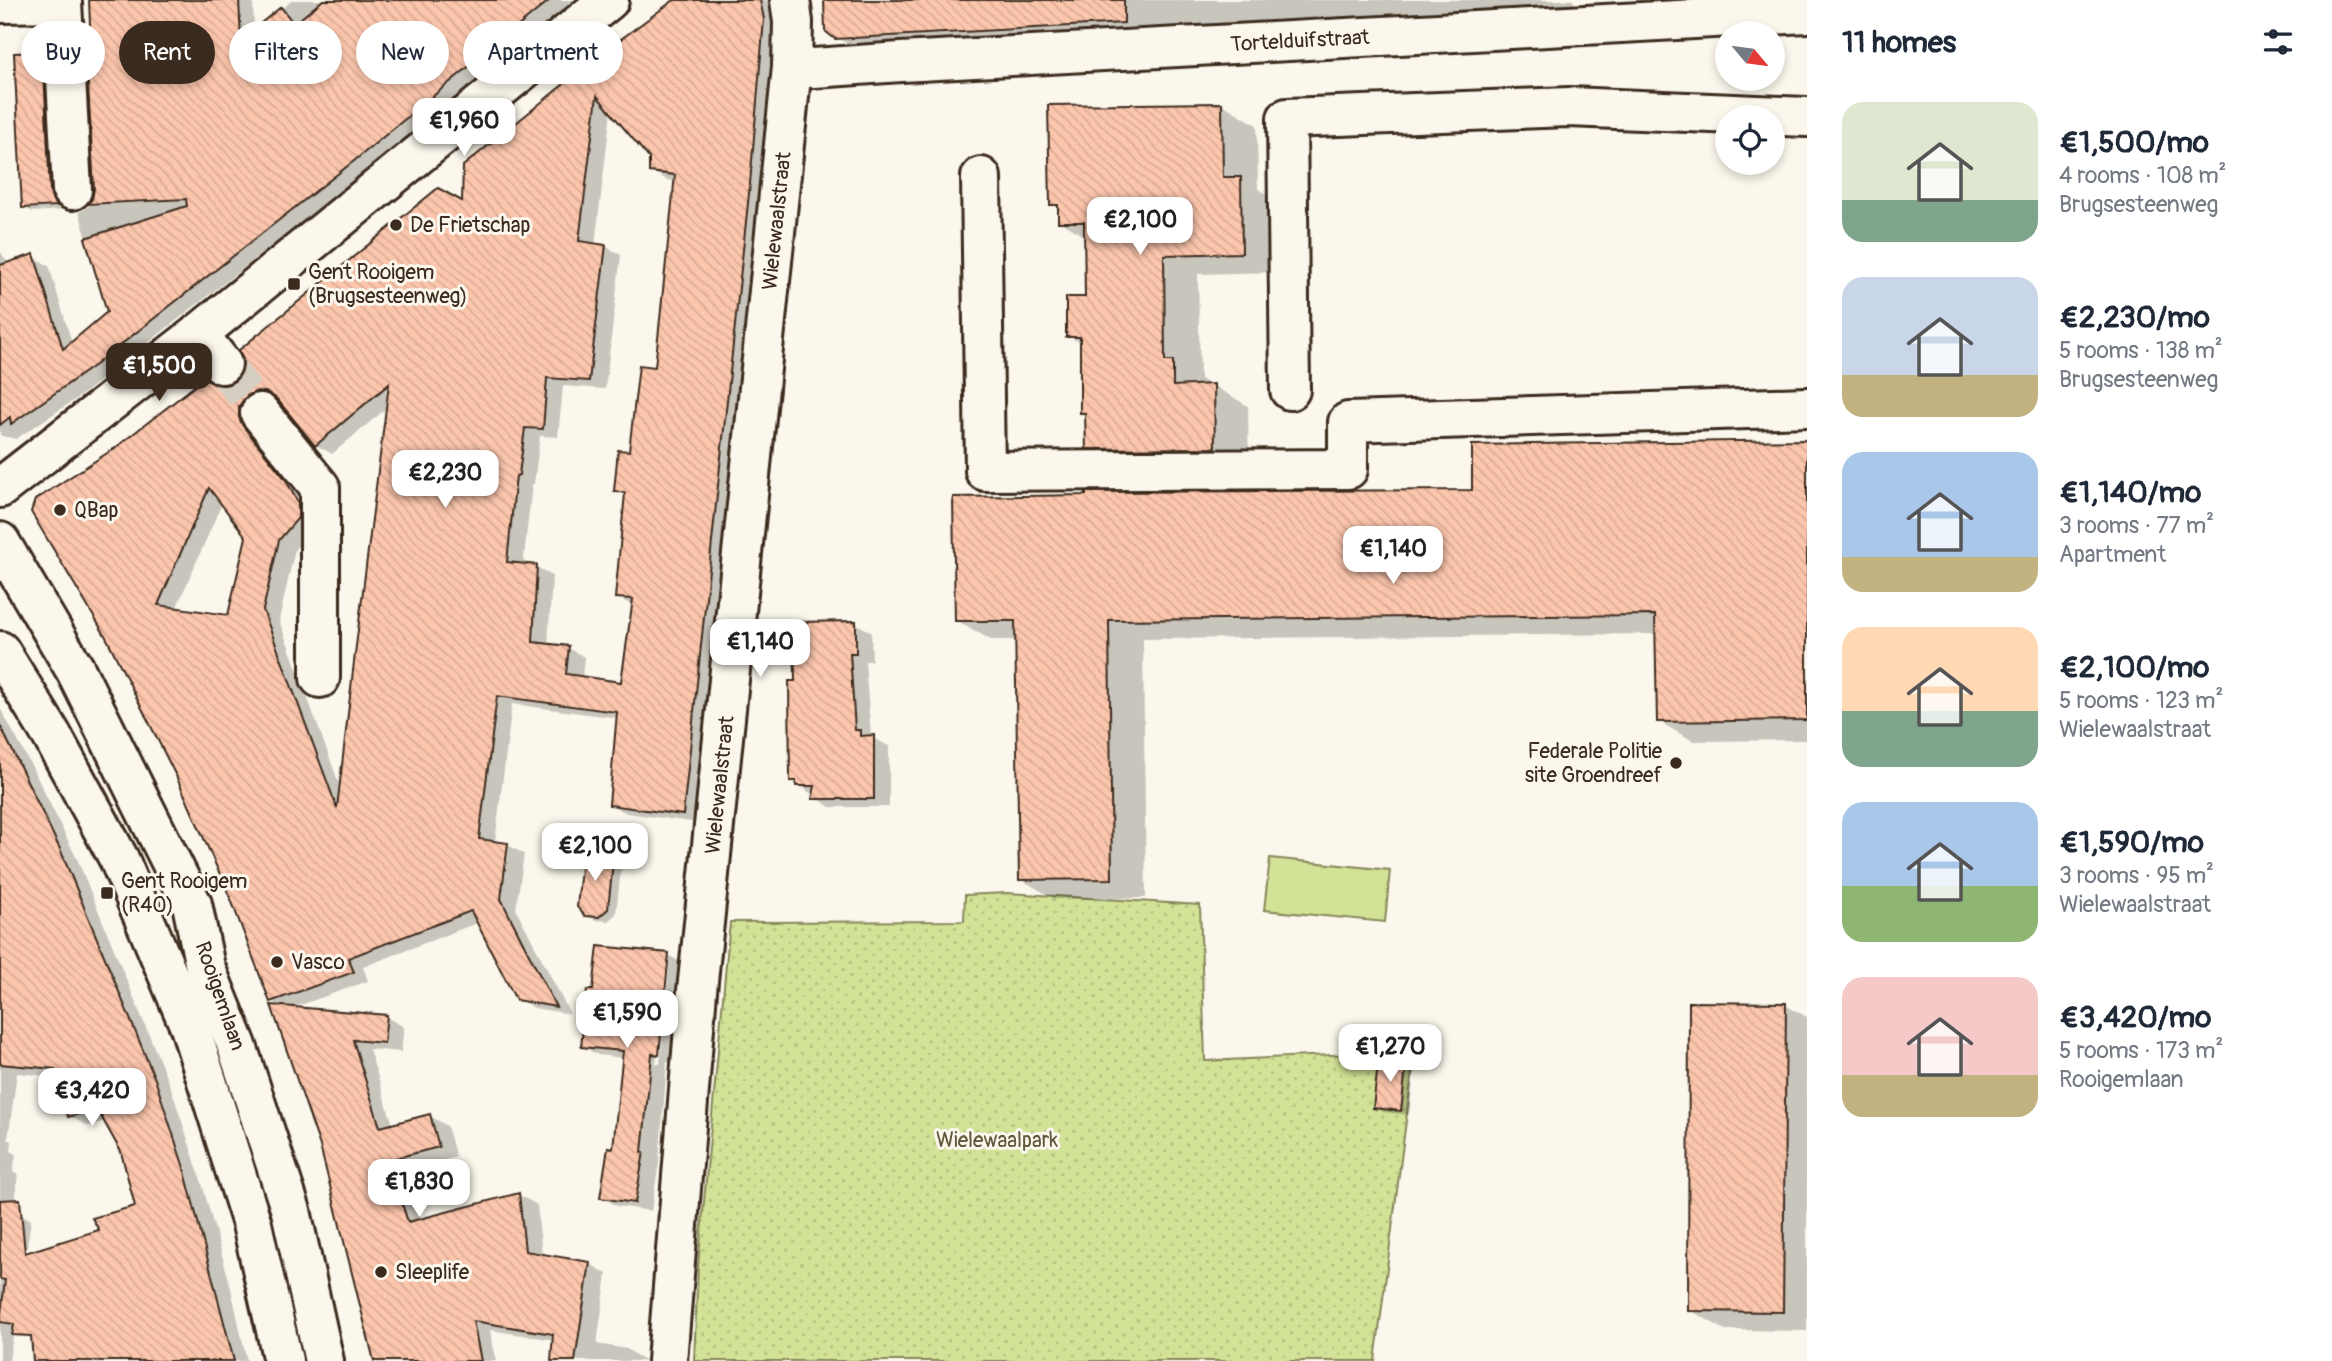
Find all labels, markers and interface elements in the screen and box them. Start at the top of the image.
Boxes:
chip: Buy [21,21,105,84]
chip: Rent [119,21,215,84]
chip: Filters [229,21,342,84]
chip: New [356,21,449,84]
chip: Apartment [463,21,623,84]
north arrow [1715,21,1785,91]
map controls [1715,21,1785,175]
icon: filters [2259,23,2297,61]
street label: Tortelduifstraat [1230,24,1371,58]
text: 11 homes [1842,24,1956,61]
pin: €1,960 [407,99,521,158]
button: locate [1715,105,1785,175]
text: €1,960 [429,106,499,135]
text: €1,500/mo [2059,124,2209,161]
icon: home [1898,130,1982,214]
street label: Wielewaalstraat [756,150,798,291]
text: 4 rooms · 108 m² [2059,161,2226,190]
text: Brugsesteenweg [2059,190,2218,219]
pin: €2,100 [1083,198,1197,257]
text: €2,100 [1103,205,1177,234]
place label: De Frietschap [410,212,530,239]
marker: De Frietschap [388,217,404,233]
place label: Gent Rooigem (Brugsesteenweg) [308,259,467,310]
marker: Gent Rooigem (Brugsesteenweg) [286,276,302,292]
text: €2,230/mo [2059,299,2210,336]
icon: home [1898,305,1982,389]
text: 5 rooms · 138 m² [2059,336,2223,365]
pin: €1,500 [102,344,216,403]
text: €1,500 [122,351,196,380]
text: Brugsesteenweg [2059,365,2218,394]
pin: €2,230 [388,450,502,510]
text: €2,230 [408,458,482,487]
text: €1,140/mo [2059,474,2201,511]
icon: home [1898,480,1982,564]
place label: QBap [74,497,118,524]
marker: QBap [52,502,68,518]
text: 3 rooms · 77 m² [2059,511,2214,540]
pin: €1,140 [1336,526,1450,586]
text: €1,140 [1359,534,1427,563]
text: Apartment [2059,540,2166,569]
pin: €1,140 [703,620,817,679]
text: €1,140 [726,627,794,656]
text: €2,100/mo [2059,649,2209,686]
icon: home [1898,655,1982,739]
text: 5 rooms · 123 m² [2059,686,2223,715]
street label: Wielewaalstraat [699,714,741,855]
text: Wielewaalstraat [2059,715,2211,744]
place label: Federale Politie site Groendreef [1525,738,1663,789]
marker: Federale Politie site Groendreef [1668,755,1684,771]
pin: €2,100 [538,824,652,883]
text: €1,590/mo [2059,824,2204,861]
icon: home [1898,830,1982,914]
text: €2,100 [558,831,632,860]
text: 3 rooms · 95 m² [2059,861,2214,890]
place label: Gent Rooigem (R40) [121,868,247,919]
marker: Gent Rooigem (R40) [99,885,115,901]
text: Wielewaalstraat [2059,890,2211,919]
street label: Rooigemlaan [189,938,251,1054]
place label: Vasco [291,949,345,976]
marker: Vasco [269,954,285,970]
pin: €1,590 [570,990,684,1050]
text: €1,590 [592,998,662,1027]
text: €3,420/mo [2059,999,2211,1036]
icon: home [1898,1005,1982,1089]
pin: €1,270 [1333,1024,1447,1084]
text: €1,270 [1355,1032,1425,1061]
text: 5 rooms · 173 m² [2059,1036,2223,1065]
text: Rooigemlaan [2059,1065,2183,1094]
pin: €3,420 [35,1068,149,1128]
text: €3,420 [54,1076,130,1105]
park label: Wielewaalpark [936,1127,1058,1154]
pin: €1,830 [362,1160,476,1219]
text: €1,830 [384,1167,454,1196]
place label: Sleeplife [395,1259,470,1286]
marker: Sleeplife [373,1264,389,1280]

